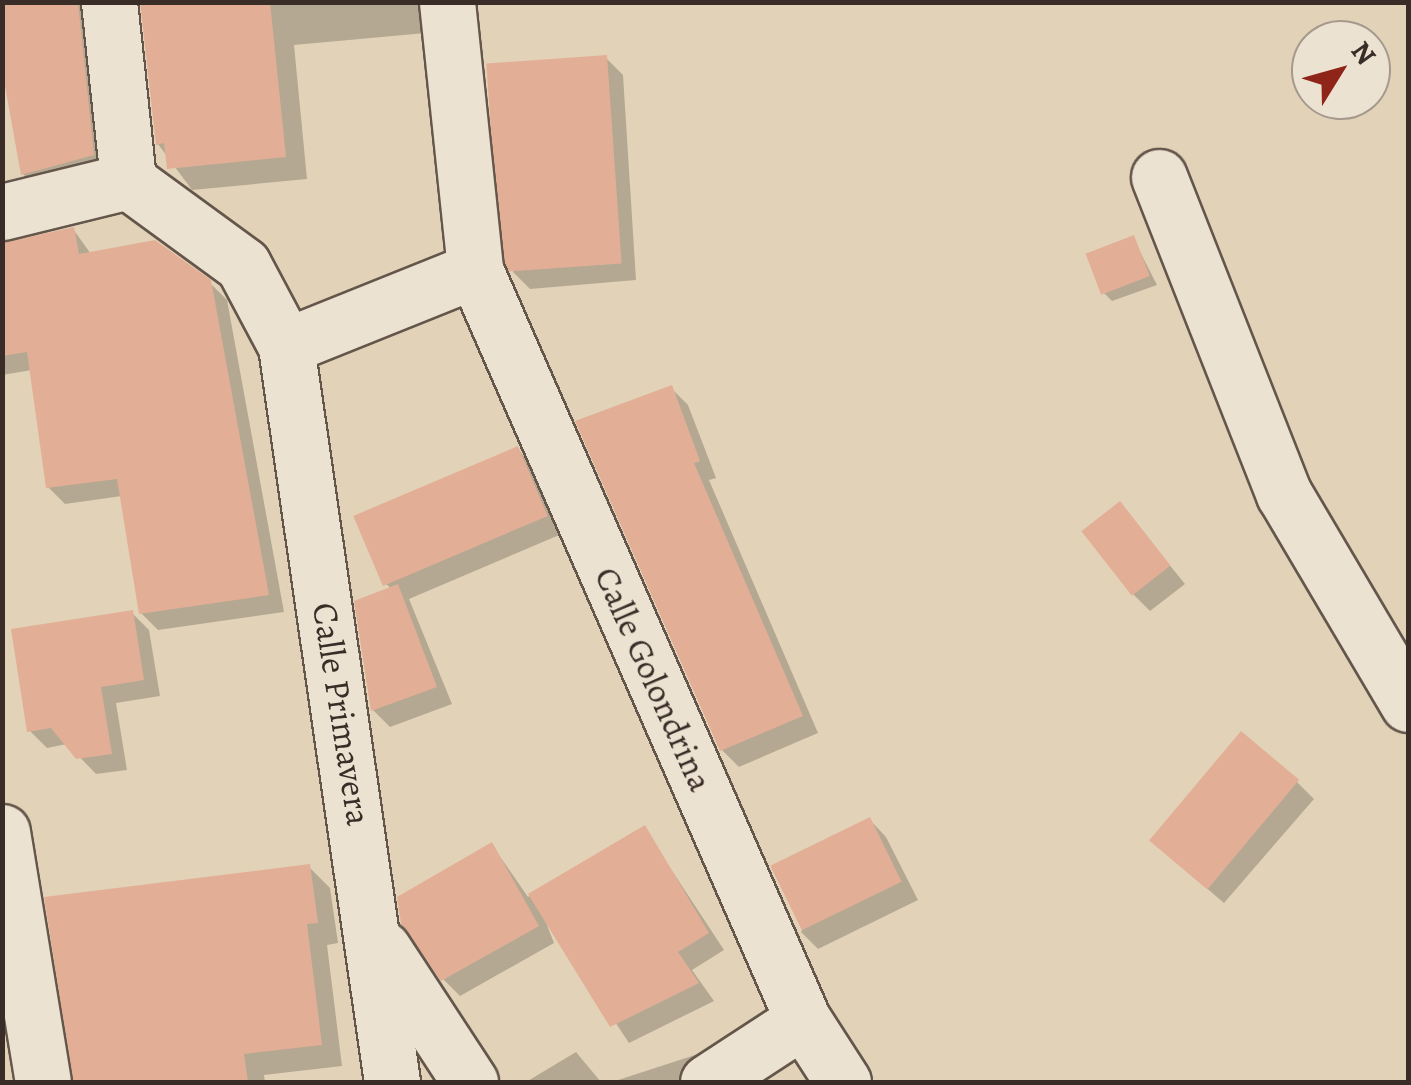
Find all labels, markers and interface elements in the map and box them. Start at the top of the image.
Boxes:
north arrow [1291,20,1391,120]
text: N [1342,34,1385,73]
street label: Calle Golondrina [586,561,722,797]
street label: Calle Primavera [304,600,380,828]

